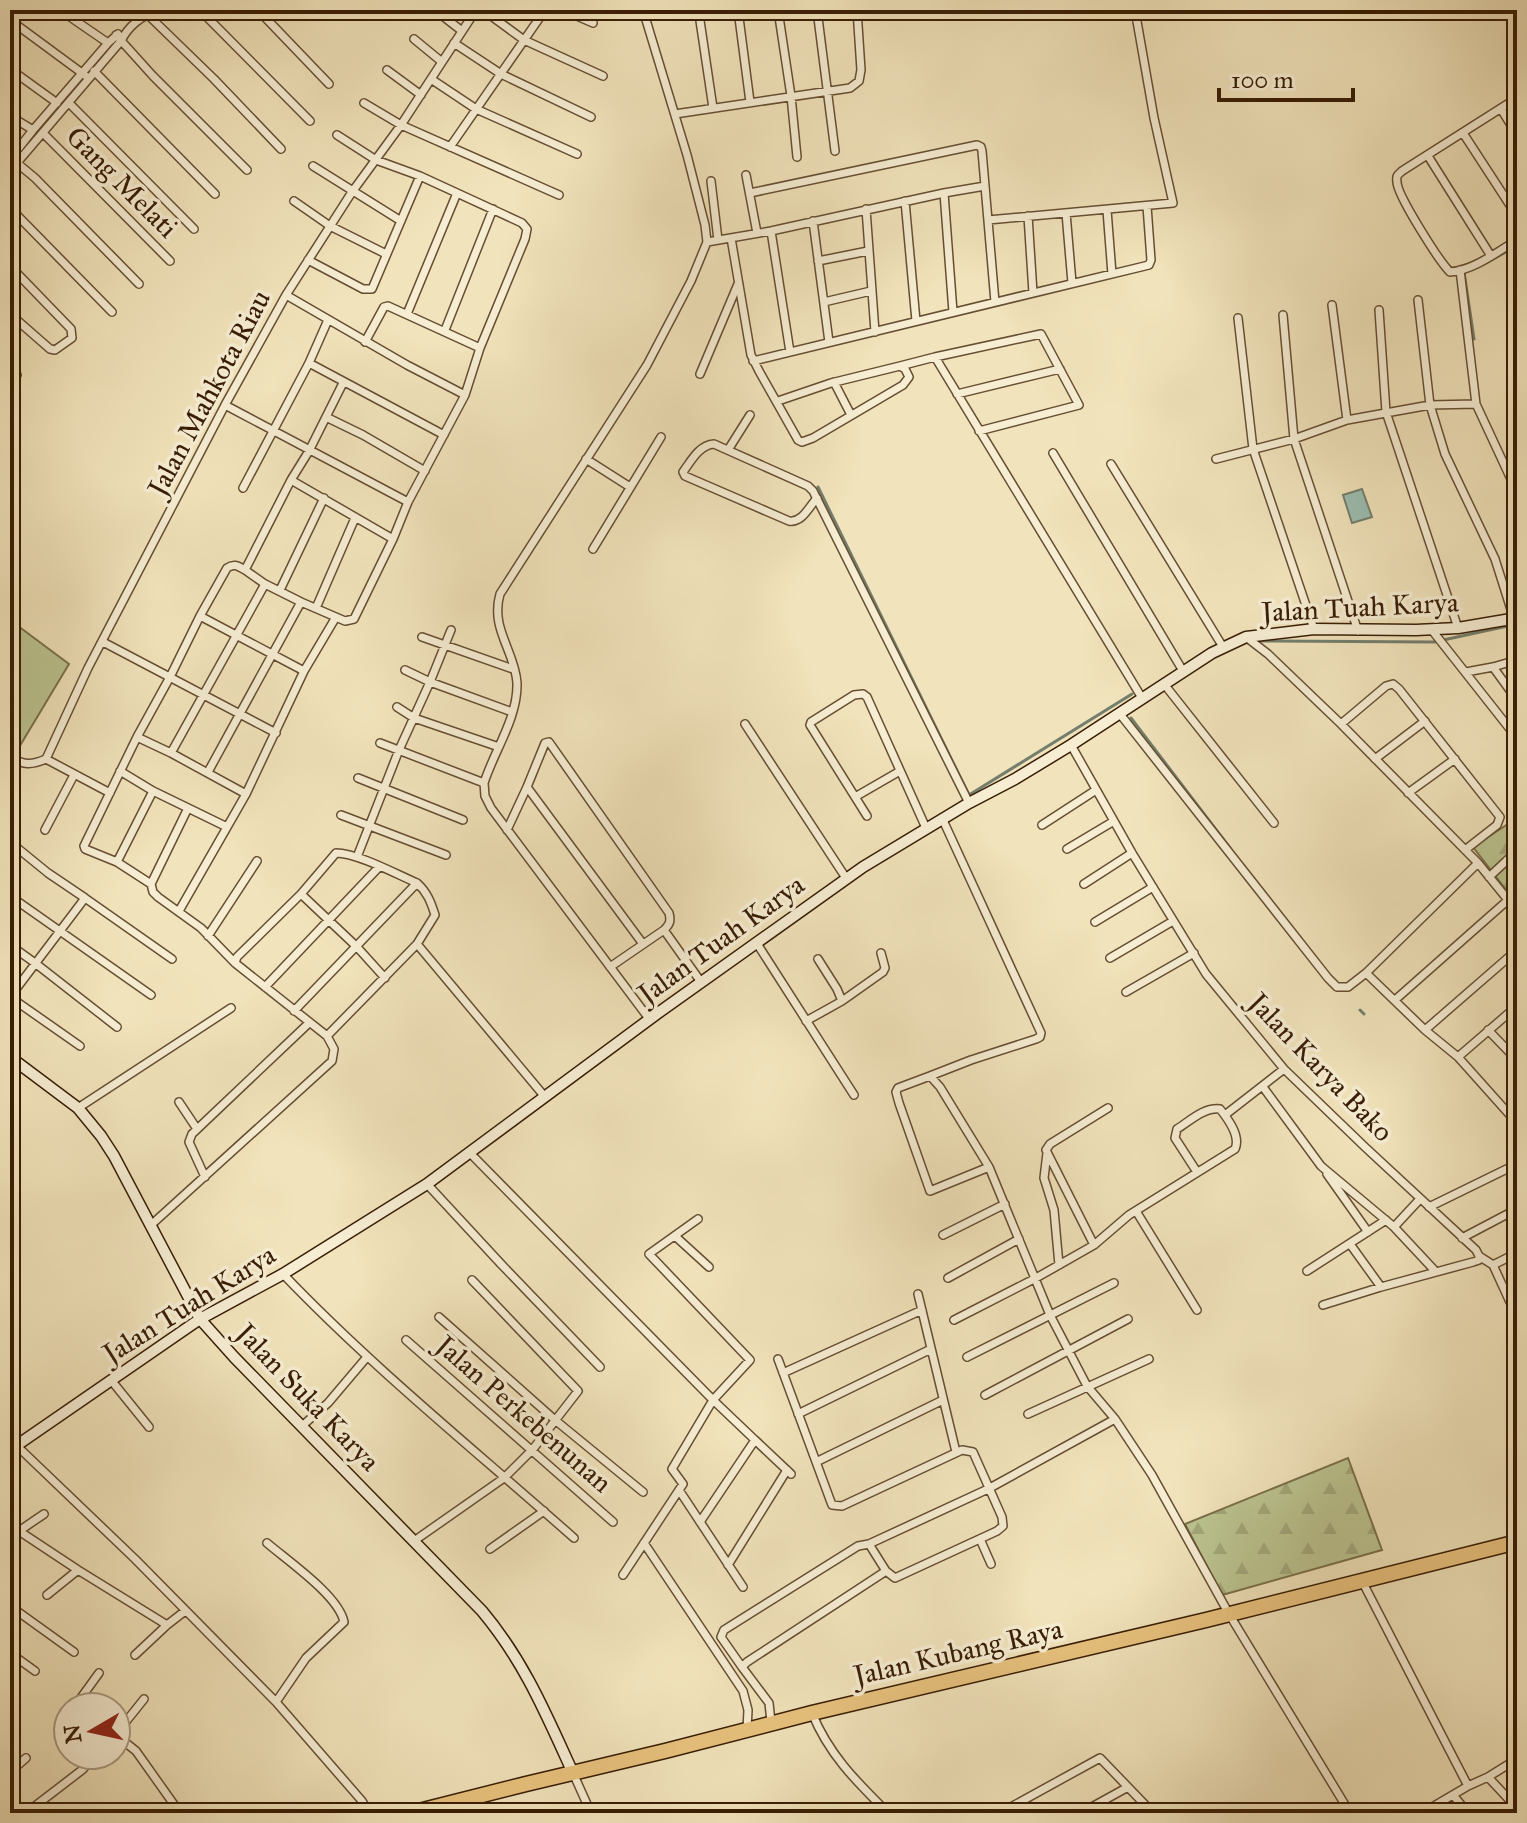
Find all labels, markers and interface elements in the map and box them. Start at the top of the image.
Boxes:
scale bar [1219,52,1353,102]
text: 100 m [1231,65,1294,95]
street label: Gang Melati [59,119,185,245]
street label: Jalan Mahkota Riau [139,284,278,505]
street label: Jalan Tuah Karya [1258,584,1460,630]
street label: Jalan Tuah Karya [629,867,811,1013]
street label: Jalan Karya Bako [1239,983,1401,1149]
street label: Jalan Tuah Karya [94,1237,282,1373]
street label: Jalan Suka Karya [227,1314,387,1478]
street label: Jalan Perkebenunan [426,1326,619,1500]
street label: Jalan Kubang Raya [847,1611,1066,1694]
north arrow [52,1691,132,1771]
text: N [58,1722,88,1745]

